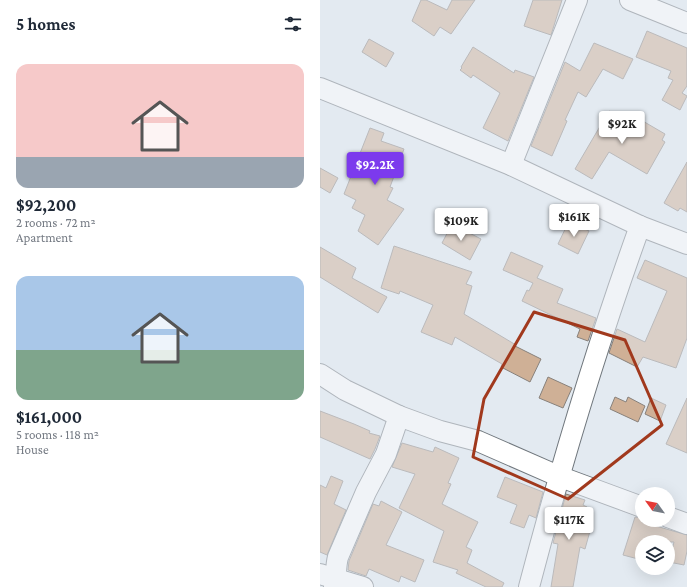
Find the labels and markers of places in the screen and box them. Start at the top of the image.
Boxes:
pin: $92K [598,111,646,145]
pin: $92.2K [342,152,408,186]
pin: $161K [546,204,602,238]
pin: $109K [433,208,489,242]
pin: $117K [541,507,597,541]

